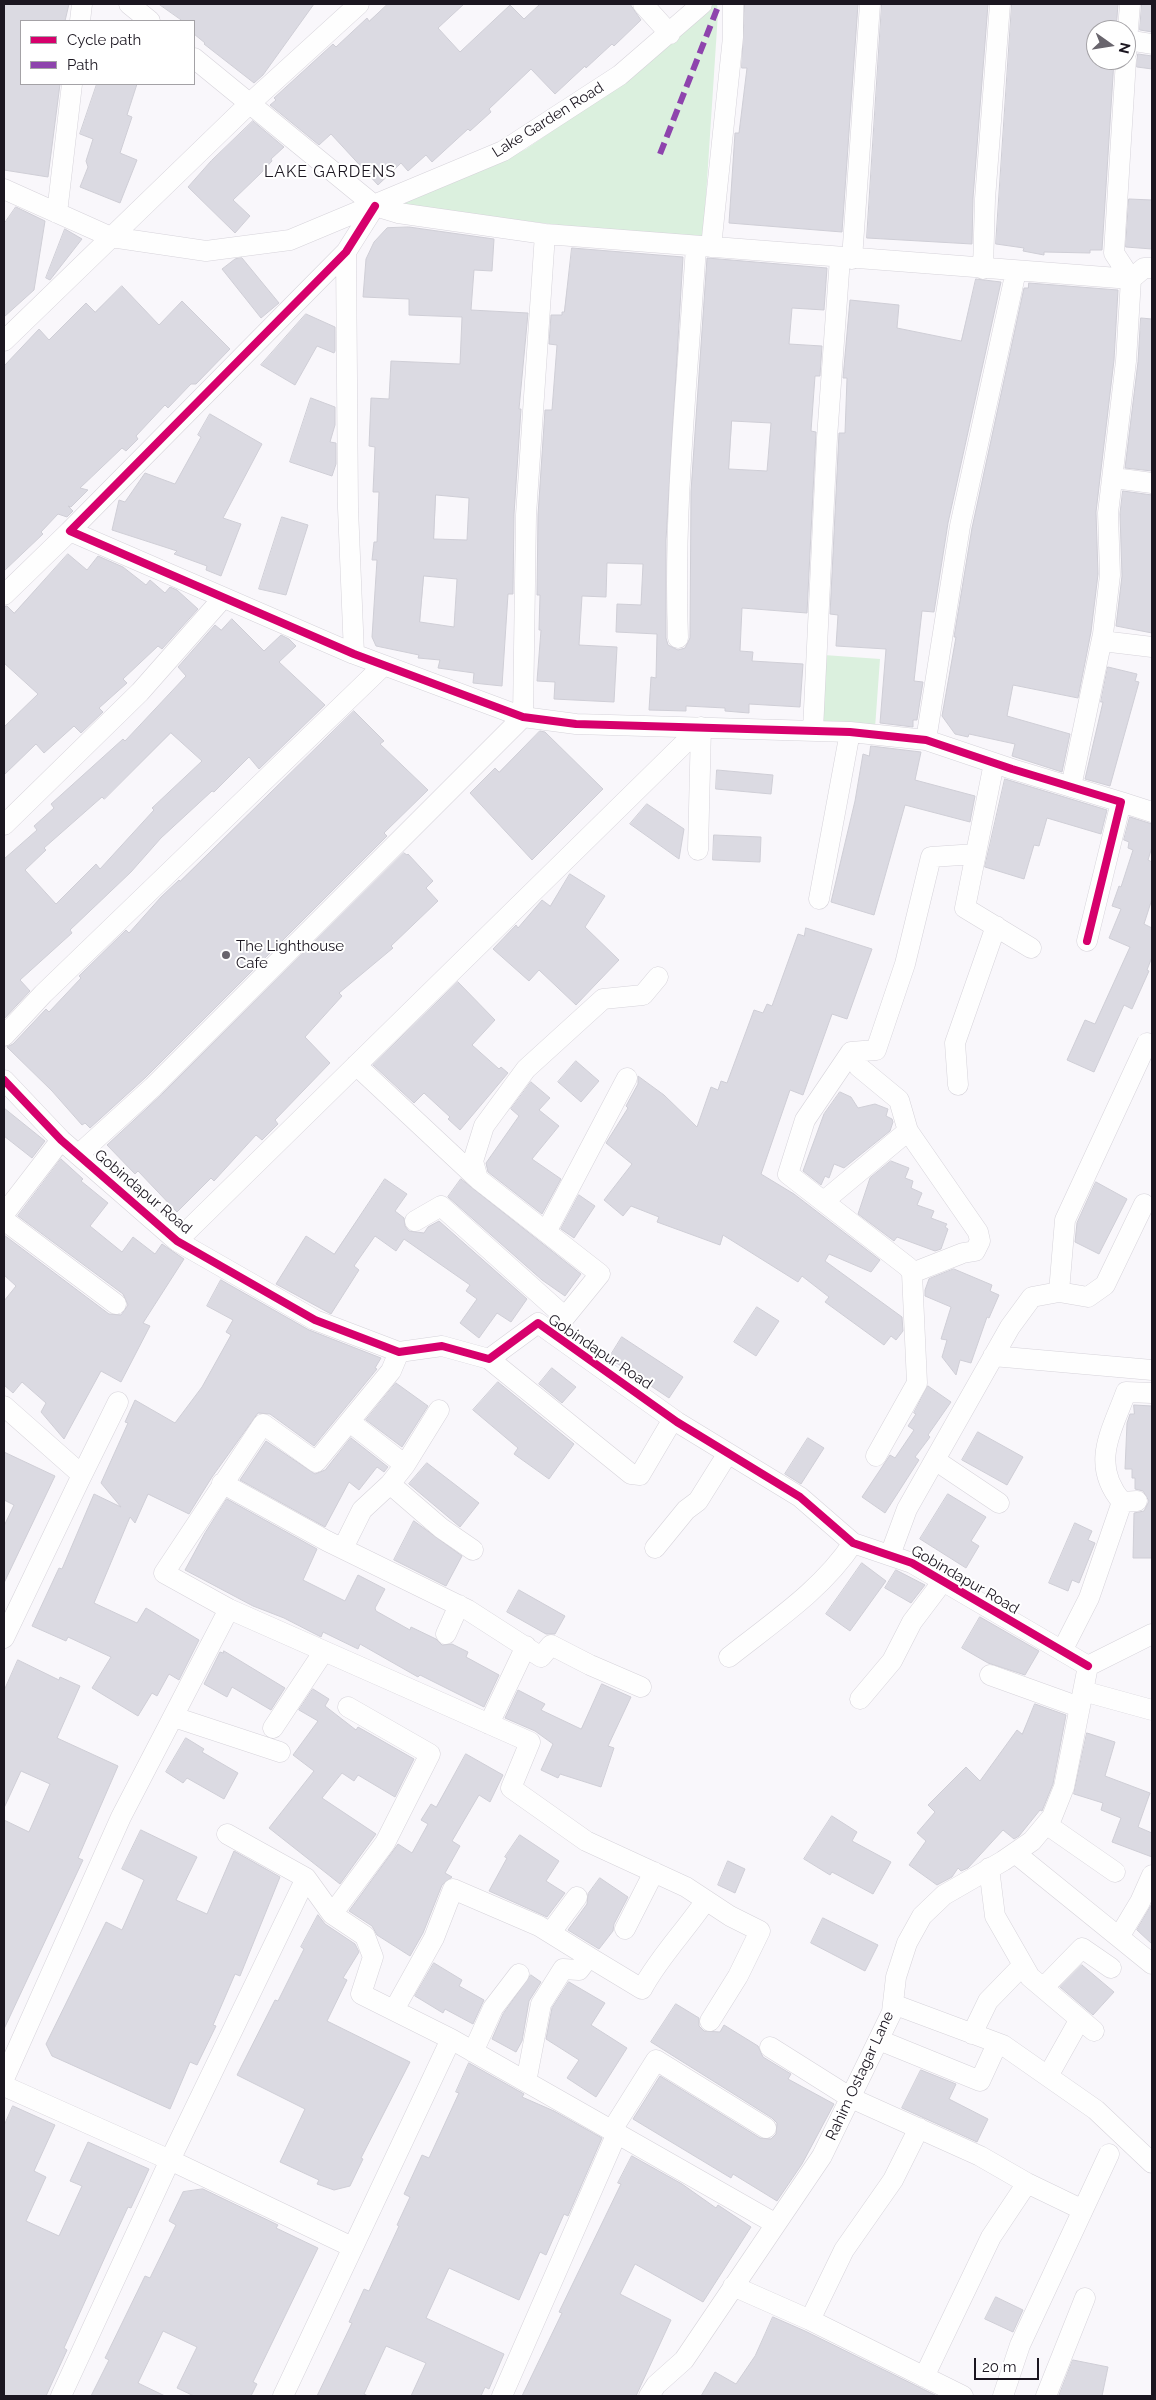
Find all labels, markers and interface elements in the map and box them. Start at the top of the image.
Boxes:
legend [20,20,195,85]
north arrow [1086,20,1136,70]
text: Cycle path [67,31,141,49]
text: N [1116,41,1134,55]
text: Path [67,56,98,74]
street label: Lake Garden Road [489,79,607,161]
district label: LAKE GARDENS [262,162,398,182]
place label: The Lighthouse Cafe [236,937,344,972]
marker: The Lighthouse Cafe [220,949,232,961]
street label: Gobindapur Road [91,1146,195,1238]
street label: Gobindapur Road [545,1311,655,1393]
street label: Gobindapur Road [908,1542,1022,1618]
street label: Rahim Ostagar Lane [822,2009,898,2143]
scale bar [976,2348,1041,2380]
text: 20 m [982,2358,1017,2376]

